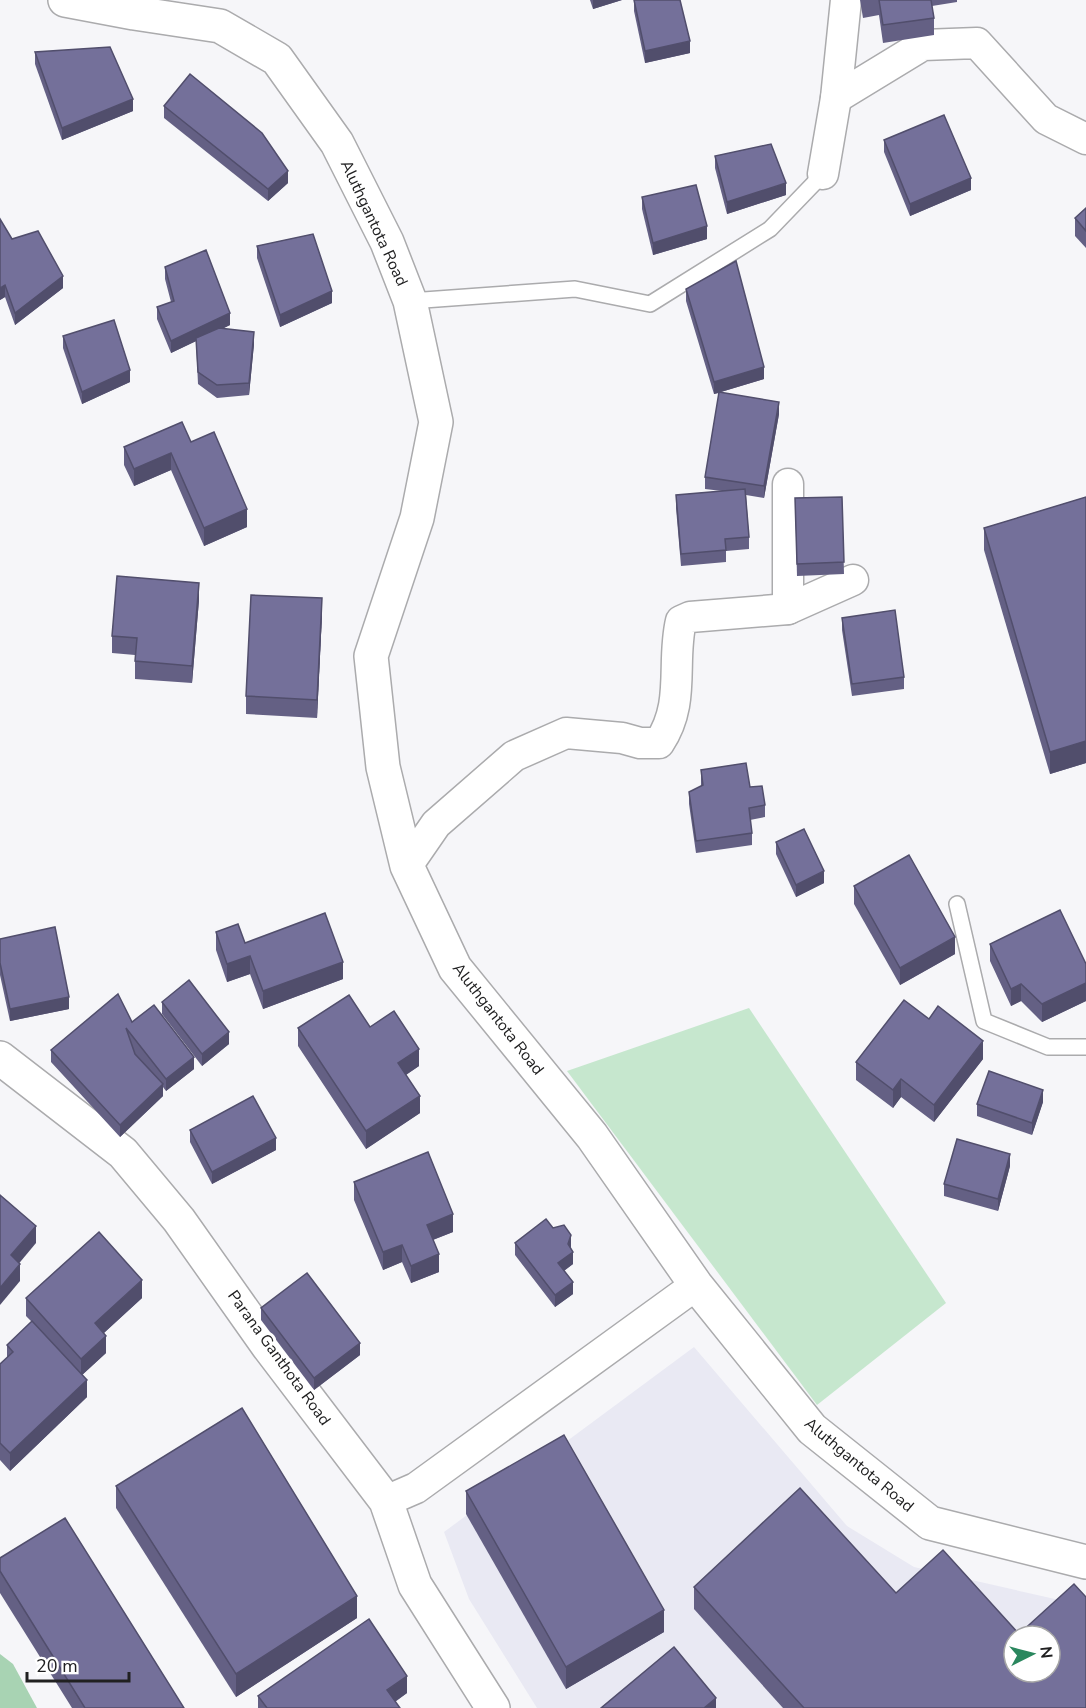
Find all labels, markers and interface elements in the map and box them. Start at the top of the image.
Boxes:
street label: Aluthgantota Road [335,156,413,290]
street label: Aluthgantota Road [447,958,549,1080]
street label: Parana Ganthota Road [222,1286,336,1430]
street label: Aluthgantota Road [800,1413,918,1517]
north arrow [1002,1624,1062,1684]
scale bar [27,1645,129,1683]
text: N [1034,1645,1057,1660]
text: 20 m [36,1654,78,1678]

